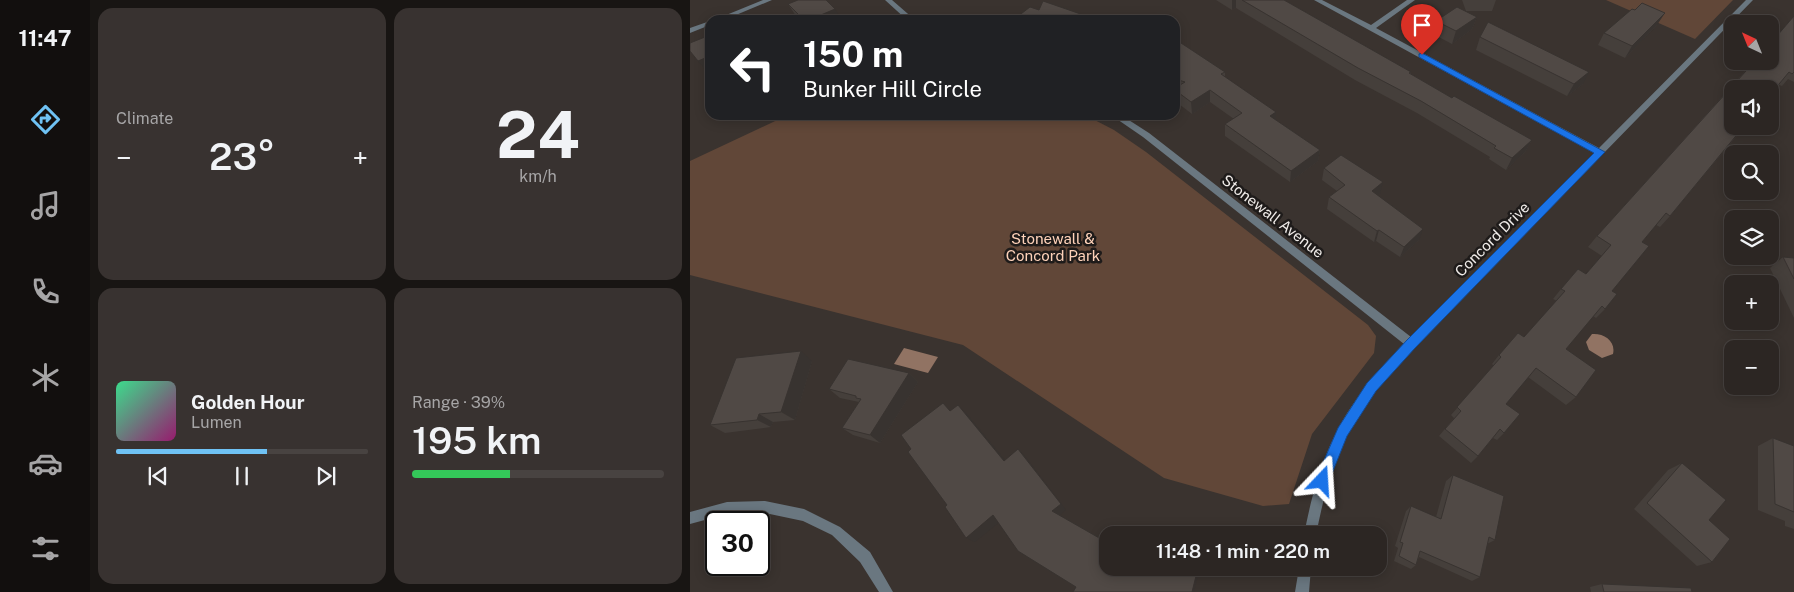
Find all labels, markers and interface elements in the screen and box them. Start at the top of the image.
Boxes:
pin [1401,4,1443,55]
icon: arrive [1408,11,1436,39]
north arrow [1724,15,1779,70]
map controls [1724,15,1779,395]
text: 11:47 [19,25,71,51]
text: 150 m [803,34,903,75]
icon: left [720,35,785,100]
text: Bunker Hill Circle [803,76,982,102]
button: sound [1724,80,1779,135]
text: 24 [496,96,580,173]
icon: directions [28,102,63,137]
text: Climate [116,109,173,128]
text: 23° [209,134,275,179]
text: − [116,141,132,174]
text: + [352,141,368,174]
button: search [1724,145,1779,200]
text: km/h [519,167,557,186]
street label: Stonewall Avenue [1219,171,1327,261]
icon: music [28,188,63,223]
street label: Concord Drive [1451,198,1533,280]
button: layers [1724,210,1779,265]
park label: Stonewall & Concord Park [1006,230,1100,264]
icon: phone [28,274,63,309]
button: + [1724,275,1779,330]
button: − [1724,340,1779,395]
icon: climate [28,360,63,395]
text: Golden Hour [191,391,305,413]
text: Range · 39% [412,393,505,412]
text: Lumen [191,413,242,432]
text: 195 km [412,418,541,463]
icon: car [28,446,63,481]
position arrow [1295,454,1347,506]
icon: previous [144,462,172,490]
icon: pause [228,462,256,490]
icon: next [312,462,340,490]
speed limit sign: 30 [705,511,770,576]
icon: filters [28,531,63,566]
text: 11:48 · 1 min · 220 m [1156,540,1330,562]

